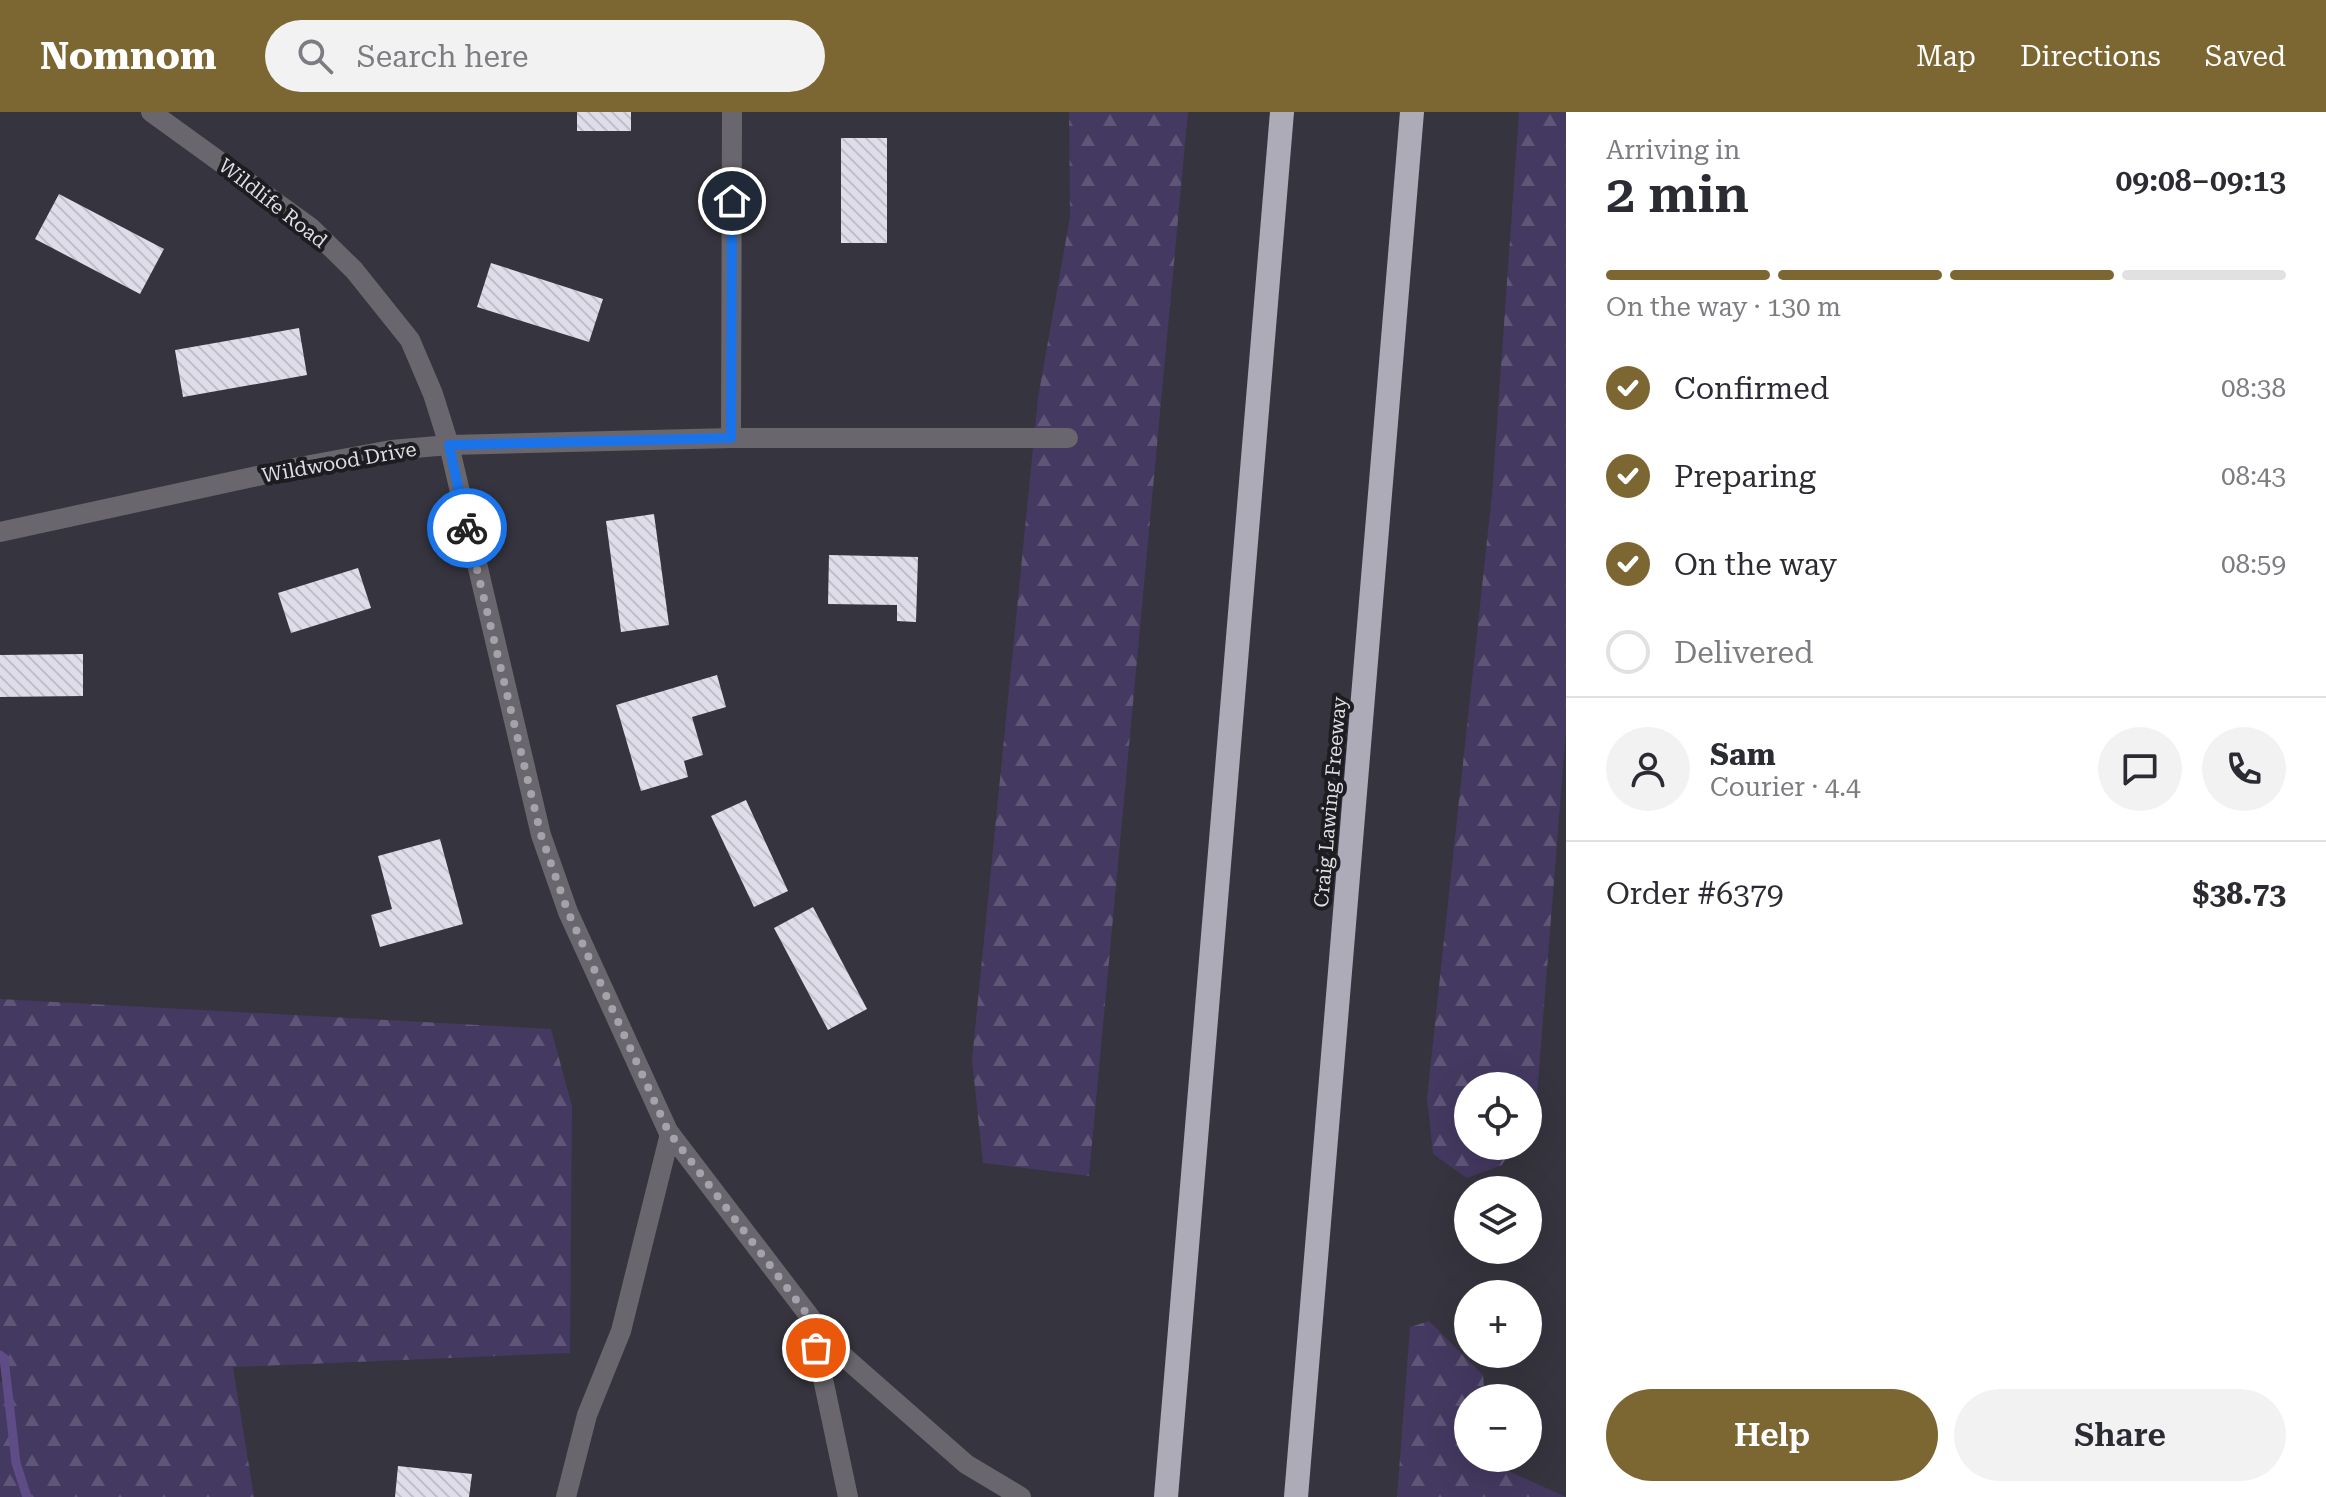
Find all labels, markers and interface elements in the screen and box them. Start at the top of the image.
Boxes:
search box [265,20,825,92]
text: Nomnom [40,34,217,78]
icon: search [293,34,337,78]
text: Search here [357,39,528,74]
text: Map [1916,40,1976,73]
text: Directions [2020,40,2161,73]
text: Saved [2205,40,2286,73]
text: Arriving in [1606,135,1740,165]
street label: Wildlife Road [214,153,332,253]
text: 09:08–09:13 [2116,163,2286,198]
text: 2 min [1606,164,1749,225]
pin [698,167,766,235]
icon: home [710,179,754,223]
text: On the way · 130 m [1606,292,1841,322]
icon: check [1606,366,1650,410]
text: Confirmed [1674,371,1829,406]
text: 08:38 [2221,373,2286,403]
street label: Wildwood Drive [260,437,418,487]
icon: check [1606,454,1650,498]
text: Preparing [1674,459,1816,494]
text: 08:43 [2221,461,2286,491]
courier [427,488,507,568]
icon: bike [445,506,489,550]
icon: check [1606,542,1650,586]
text: On the way [1674,547,1837,582]
text: 08:59 [2221,549,2286,579]
text: Delivered [1674,635,1813,670]
street label: Craig Lawing Freeway [1309,695,1351,908]
button: person [1606,727,1690,811]
button: chat [2098,727,2182,811]
button: phone [2202,727,2286,811]
text: Sam [1710,737,1776,772]
text: Courier · 4.4 [1710,772,1860,802]
text: Order #6379 [1606,876,1784,911]
text: $38.73 [2193,876,2286,911]
map controls [1454,1072,1542,1472]
button: locate [1454,1072,1542,1160]
button: layers [1454,1176,1542,1264]
button: + [1454,1280,1542,1368]
pin [782,1314,850,1382]
icon: bag [794,1326,838,1370]
button: − [1454,1384,1542,1472]
button: Help [1606,1389,1938,1481]
button: Share [1954,1389,2286,1481]

